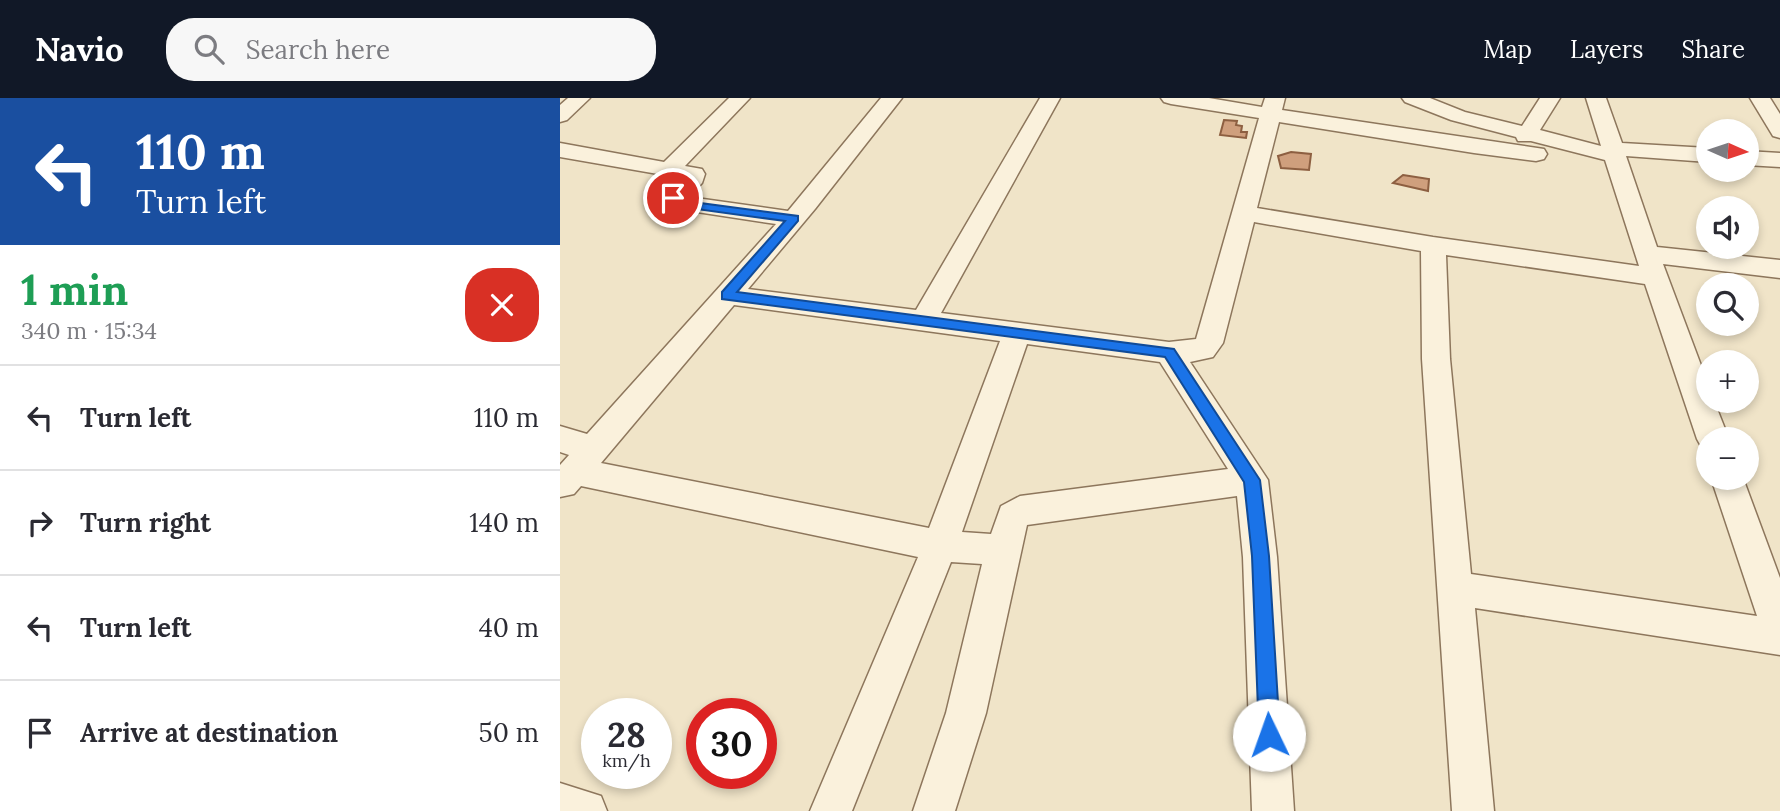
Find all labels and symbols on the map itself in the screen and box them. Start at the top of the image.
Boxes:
north arrow [1696,119,1759,182]
pin [643,168,703,228]
speed limit sign: 30 [686,698,777,789]
position arrow [1232,698,1306,772]

